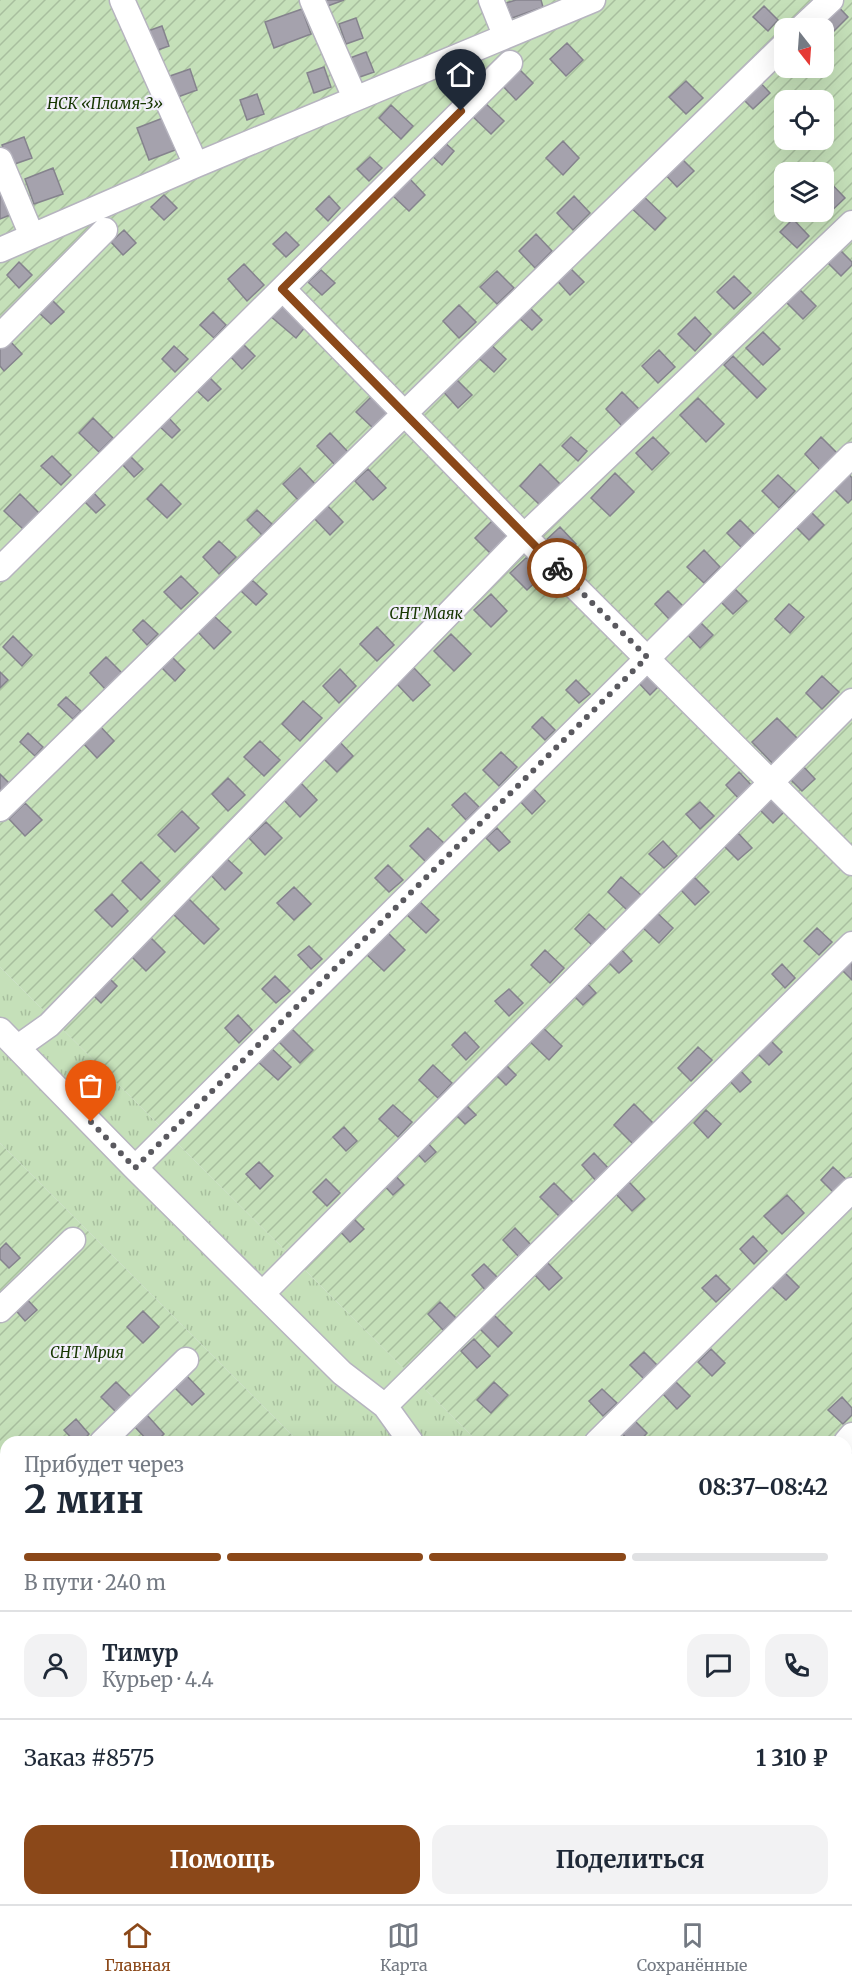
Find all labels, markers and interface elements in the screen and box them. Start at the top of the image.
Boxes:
north arrow [774,18,834,78]
map controls [774,18,834,222]
pin [435,49,486,111]
icon: home [444,58,477,91]
button: locate [774,90,834,150]
park label: НСК «Пламя-3» [47,94,163,113]
button: layers [774,162,834,222]
courier [527,538,587,598]
icon: bike [541,552,574,585]
park label: СНТ Маяк [389,604,463,623]
pin [65,1060,116,1122]
icon: bag [74,1069,107,1102]
park label: СНТ Мрия [50,1343,124,1362]
text: Прибудет через [24,1452,184,1477]
text: 08:37–08:42 [698,1473,828,1501]
text: 2 мин [24,1475,144,1524]
text: В пути · 240 m [24,1570,166,1595]
button: person [24,1634,87,1697]
button: chat [687,1634,750,1697]
button: phone [765,1634,828,1697]
text: Тимур [102,1639,179,1667]
text: Курьер · 4.4 [102,1667,214,1692]
text: Заказ #8575 [24,1744,155,1772]
text: 1 310 ₽ [756,1744,828,1772]
button: Помощь [24,1825,420,1894]
button: Поделиться [432,1825,828,1894]
tab: Главная [105,1919,171,1975]
tab: Карта [380,1919,428,1975]
tab: Сохранённые [637,1919,747,1975]

